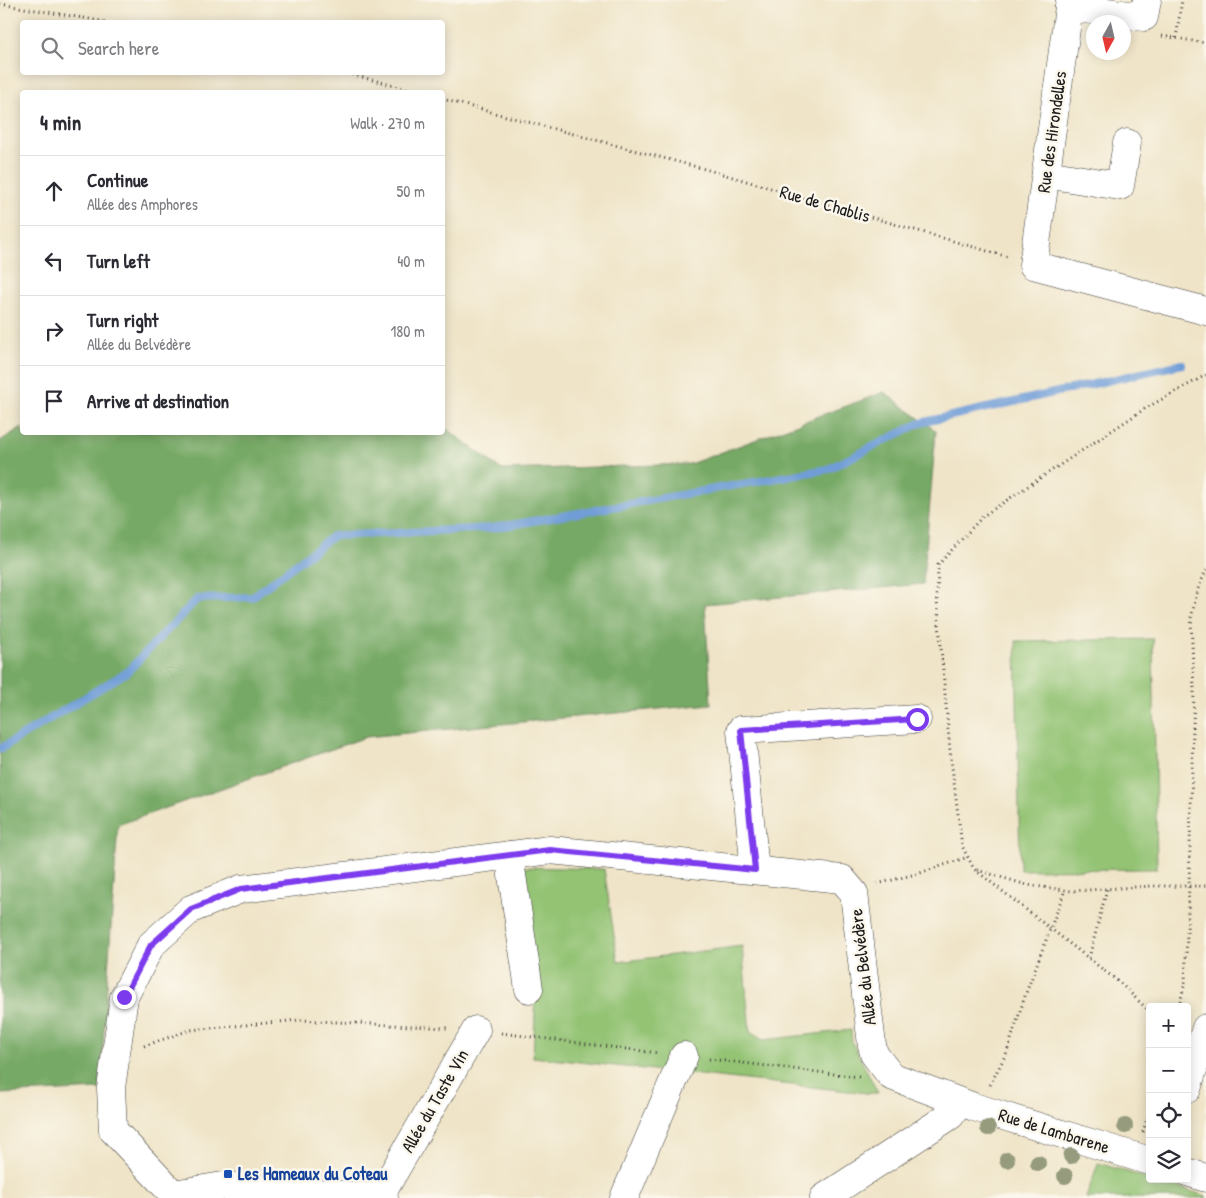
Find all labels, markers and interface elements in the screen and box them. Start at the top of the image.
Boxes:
north arrow [1086,15,1131,60]
search box [20,20,445,75]
icon: search [38,34,66,62]
text: Search here [78,35,159,61]
street label: Rue des Hirondelles [1031,69,1072,194]
text: 4 min [40,108,81,137]
text: Walk · 270 m [350,112,425,134]
text: Continue [87,167,148,193]
icon: ahead [40,177,68,205]
street label: Rue de Chablis [777,179,873,228]
text: 50 m [397,180,425,202]
text: Allée des Amphores [87,193,198,215]
icon: left [40,247,68,275]
text: Turn left [87,248,150,274]
text: 40 m [397,250,425,272]
text: Turn right [87,307,158,333]
icon: right [40,317,68,345]
text: 180 m [391,320,425,342]
text: Allée du Belvédère [87,333,191,355]
icon: arrive [40,387,68,415]
text: Arrive at destination [87,388,229,414]
route start [906,708,929,731]
street label: Allée du Belvédère [843,907,882,1027]
route end [113,986,136,1009]
map controls [1146,1003,1191,1183]
button: + [1146,1003,1191,1048]
street label: Allée du Taste Vin [395,1044,474,1157]
button: − [1146,1048,1191,1093]
button: locate [1146,1093,1191,1138]
street label: Rue de Lambarene [996,1102,1113,1159]
button: layers [1146,1138,1191,1183]
place label: Les Hameaux du Coteau [238,1161,388,1186]
marker: Les Hameaux du Coteau [222,1168,234,1180]

